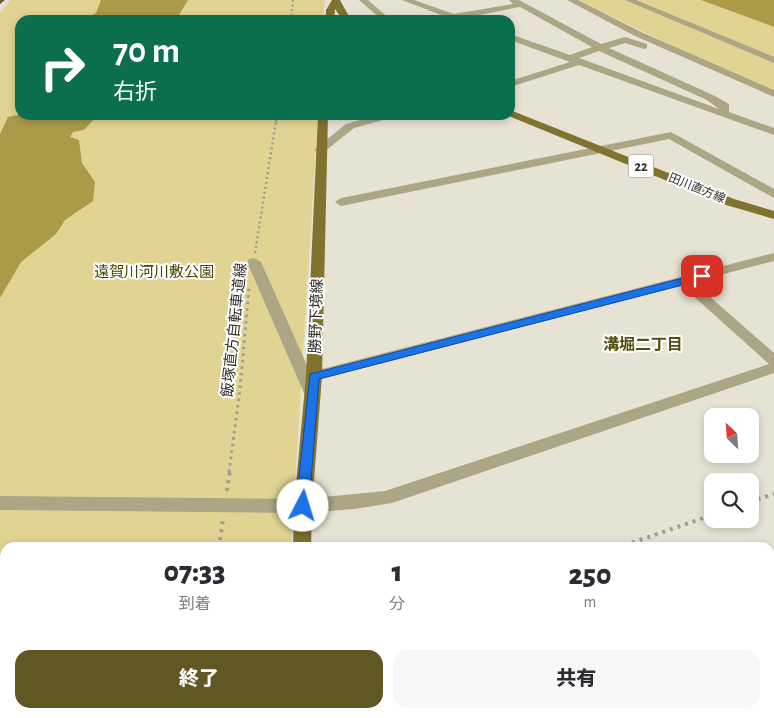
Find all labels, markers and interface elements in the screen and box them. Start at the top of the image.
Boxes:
text: 70 m [113,34,180,69]
icon: right [30,35,95,100]
text: 右折 [113,81,157,103]
road number: 22 [628,154,654,178]
street label: 田川直方線 [667,170,727,205]
pin [681,255,723,297]
street label: 飯塚直方自転車道線 [218,262,249,398]
icon: arrive [688,262,716,290]
park label: 遠賀川河川敷公園 [94,263,214,280]
street label: 勝野下境線 [307,278,325,354]
district label: 溝堀二丁目 [603,336,683,353]
north arrow [704,408,759,462]
map controls [704,408,759,528]
button: search [704,473,759,528]
position arrow [276,479,328,531]
text: 07:33 [163,557,225,587]
text: 1 [391,557,402,587]
text: 250 [568,560,612,590]
text: m [584,594,596,610]
text: 到着 [178,596,210,612]
text: 分 [389,596,405,612]
button: 終了 [15,650,383,708]
button: 共有 [393,650,760,708]

